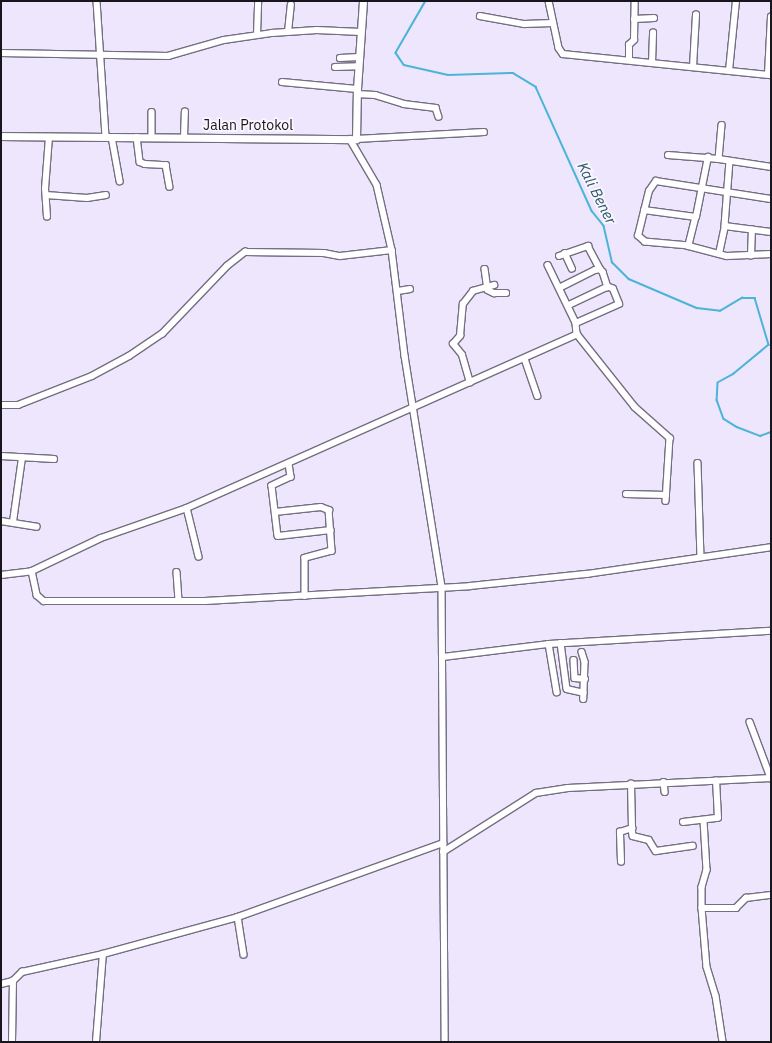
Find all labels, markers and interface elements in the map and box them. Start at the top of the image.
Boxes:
street label: Jalan Protokol [203,117,293,133]
water label: Kali Bener [574,159,620,227]

